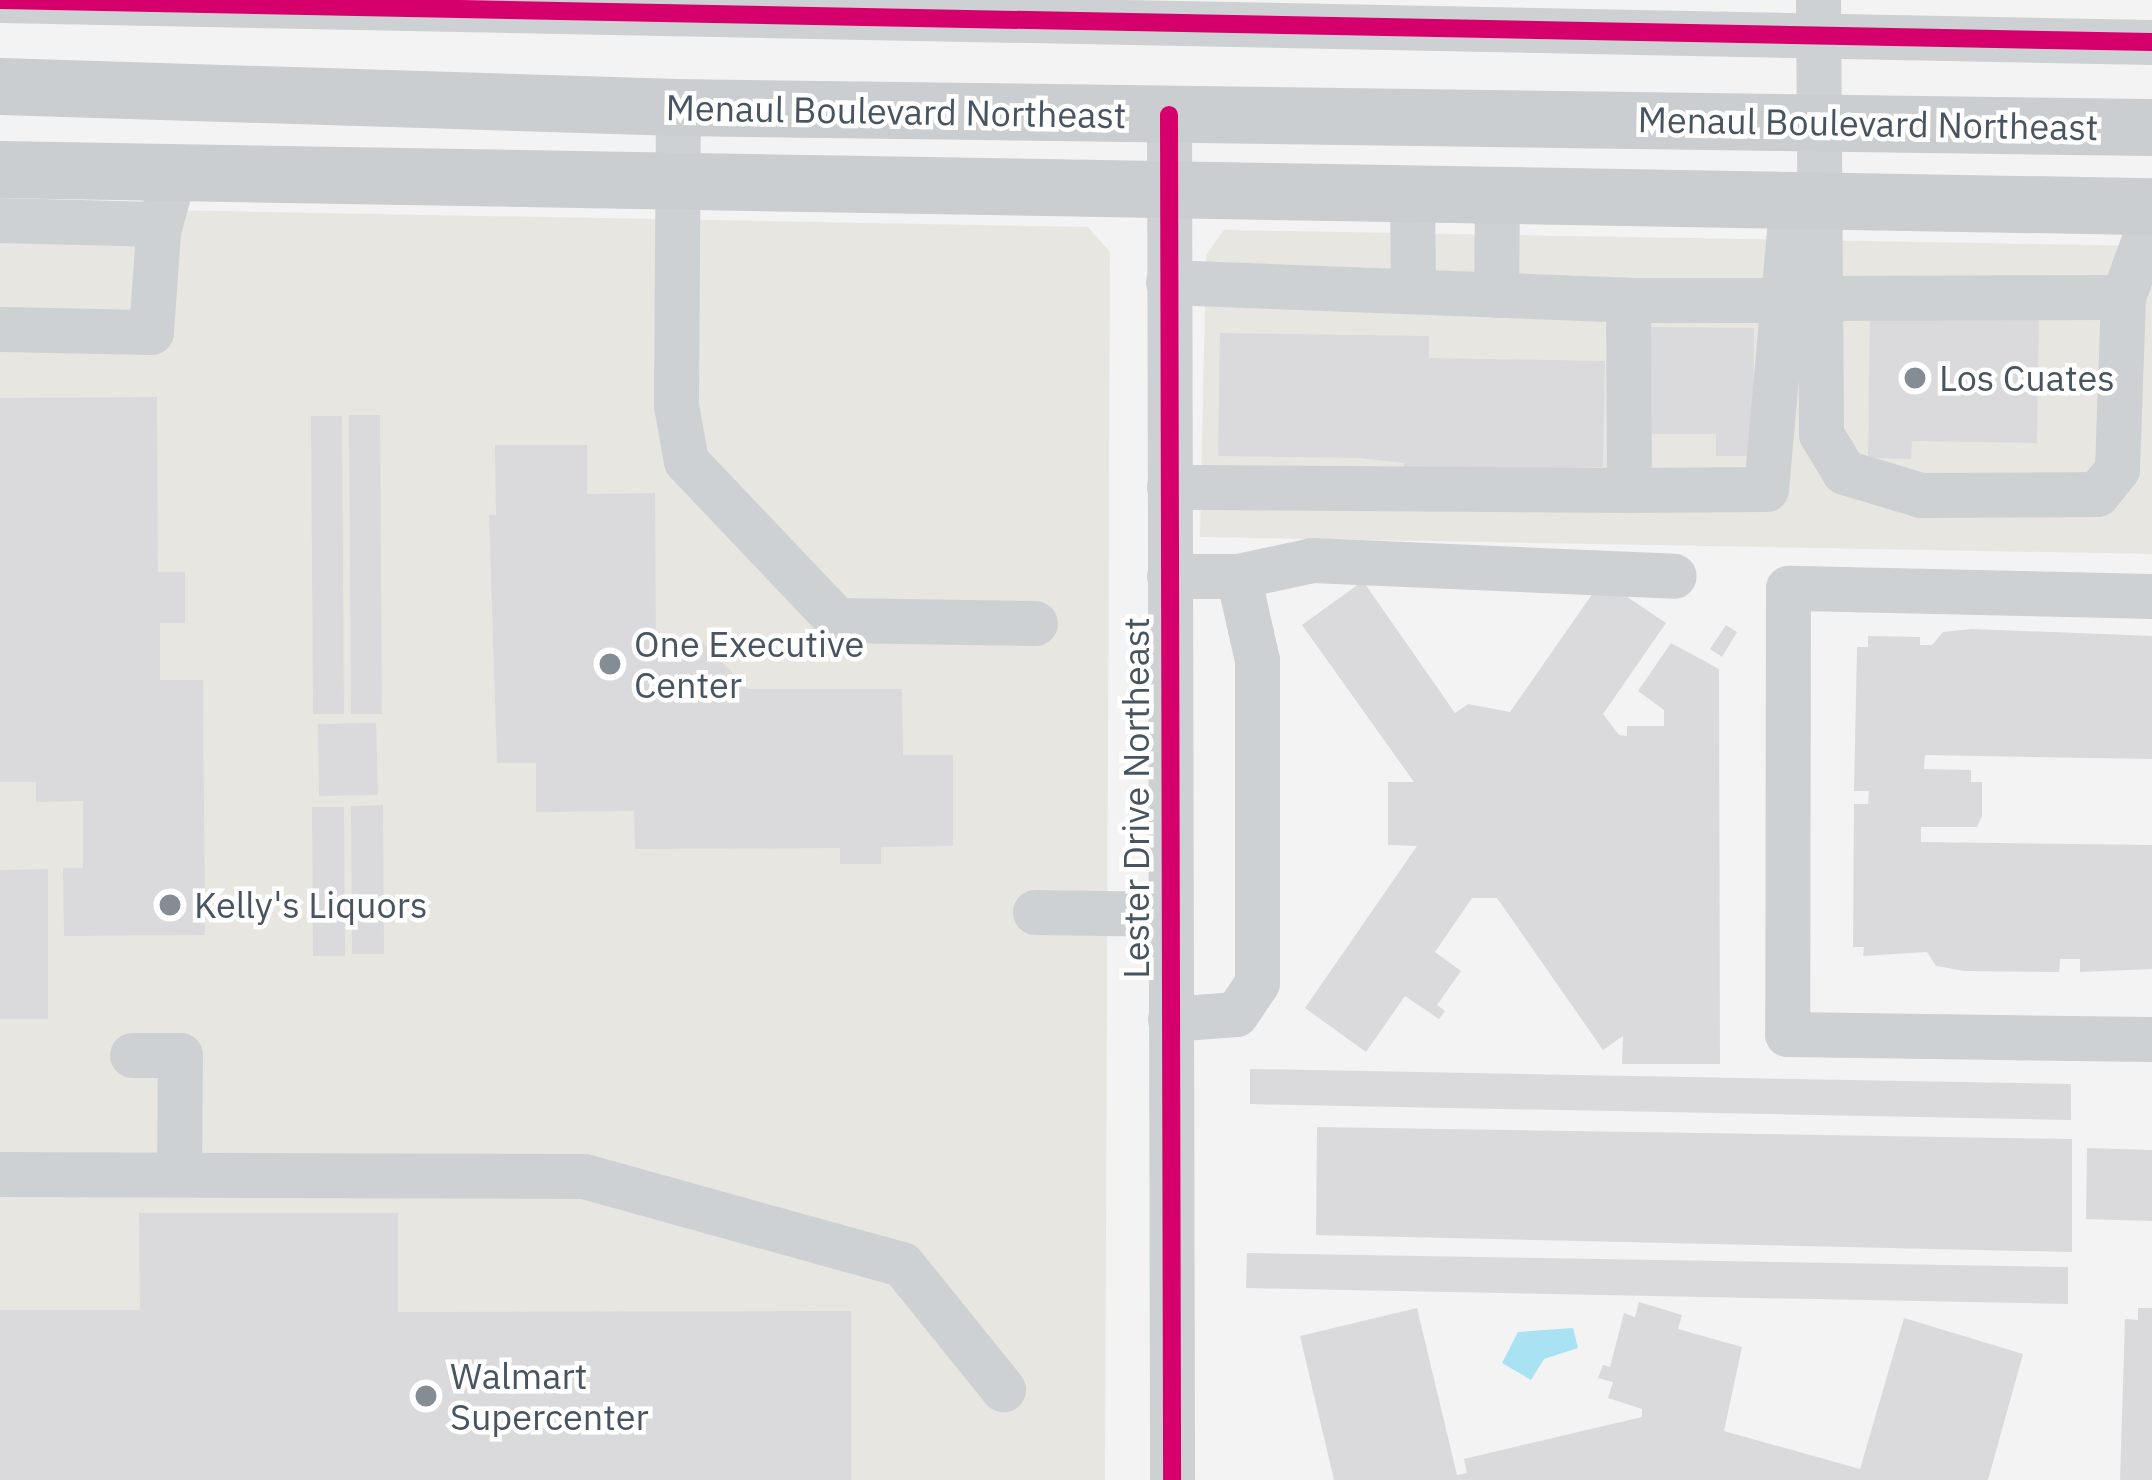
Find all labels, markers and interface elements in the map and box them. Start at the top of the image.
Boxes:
street label: Menaul Boulevard Northeast [665,85,1127,137]
street label: Menaul Boulevard Northeast [1637,97,2099,149]
place label: Los Cuates [1939,356,2115,400]
marker: Los Cuates [1902,365,1928,391]
street label: Lester Drive Northeast [1114,617,1158,979]
place label: One Executive Center [634,621,864,706]
marker: One Executive Center [597,651,623,677]
place label: Kelly's Liquors [194,883,427,927]
marker: Kelly's Liquors [157,892,183,918]
place label: Walmart Supercenter [450,1353,649,1438]
marker: Walmart Supercenter [413,1383,439,1409]

